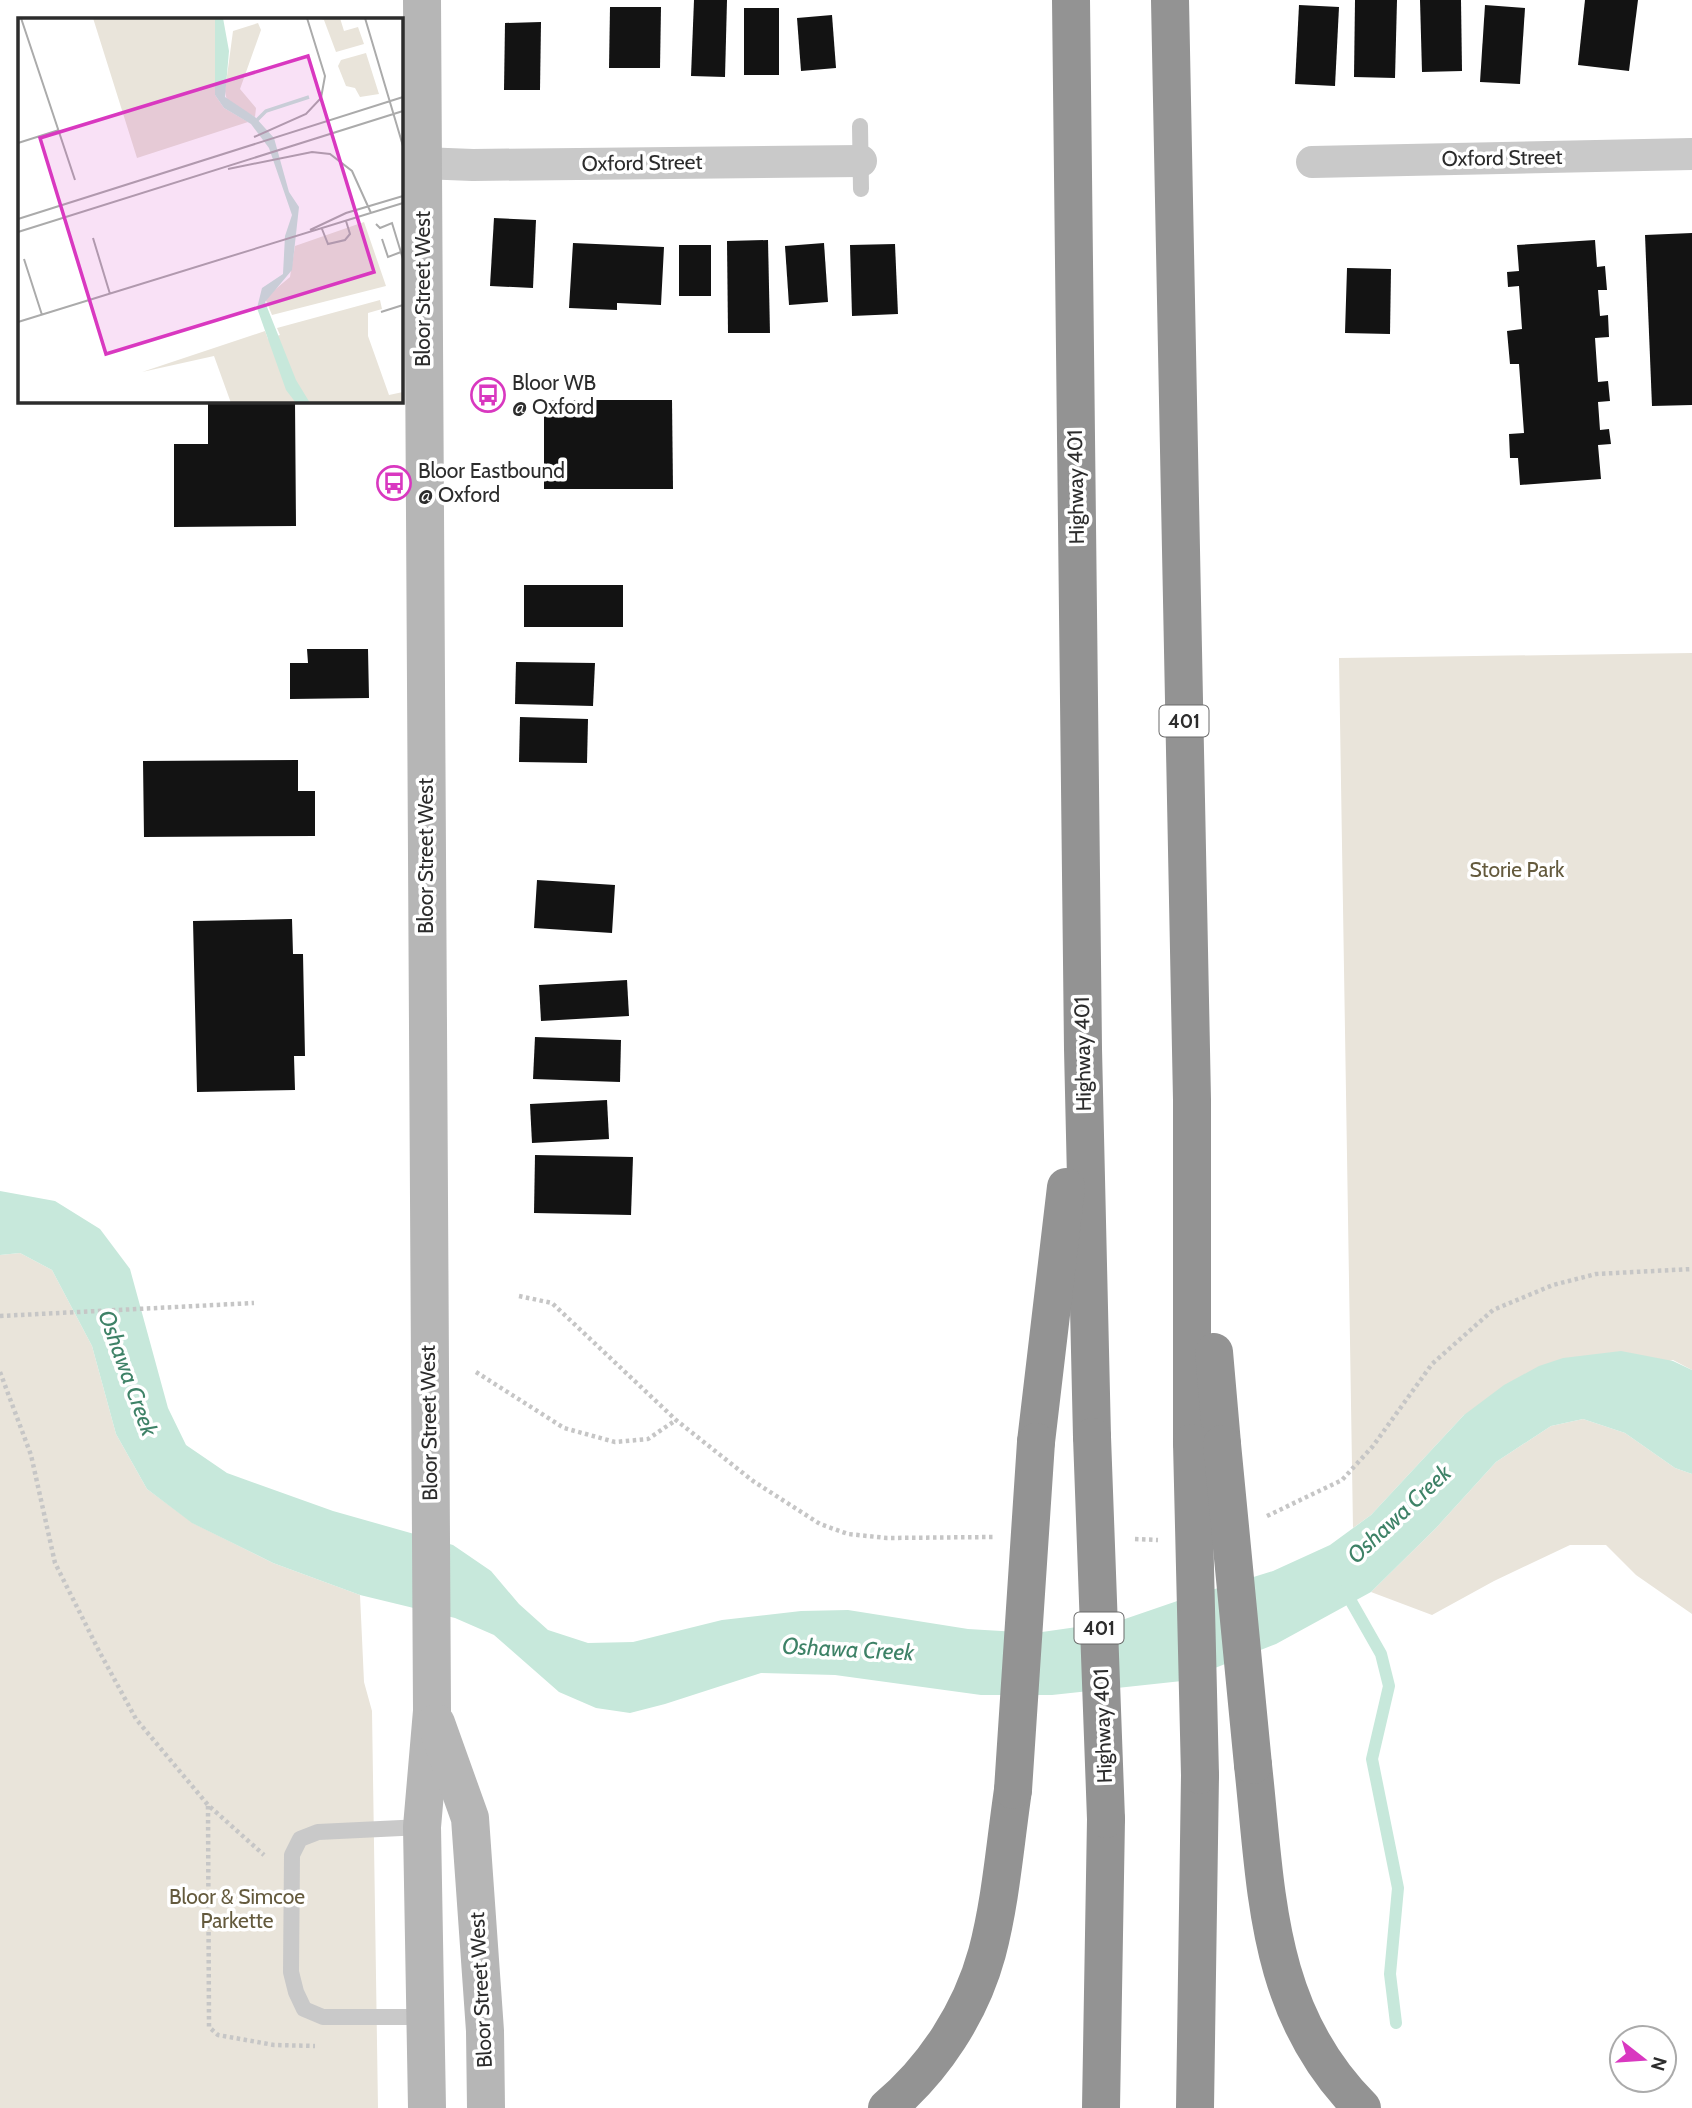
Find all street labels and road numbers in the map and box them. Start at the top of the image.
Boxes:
street label: Oxford Street [1441,144,1563,171]
street label: Oxford Street [581,149,703,176]
street label: Bloor Street West [410,211,435,367]
street label: Highway 401 [1062,430,1089,544]
road number: 401 [1160,706,1208,736]
street label: Bloor Street West [413,778,438,934]
street label: Highway 401 [1069,997,1096,1111]
street label: Bloor Street West [415,1345,442,1501]
road number: 401 [1074,1612,1124,1644]
street label: Highway 401 [1088,1668,1117,1784]
street label: Bloor Street West [464,1911,497,2069]

